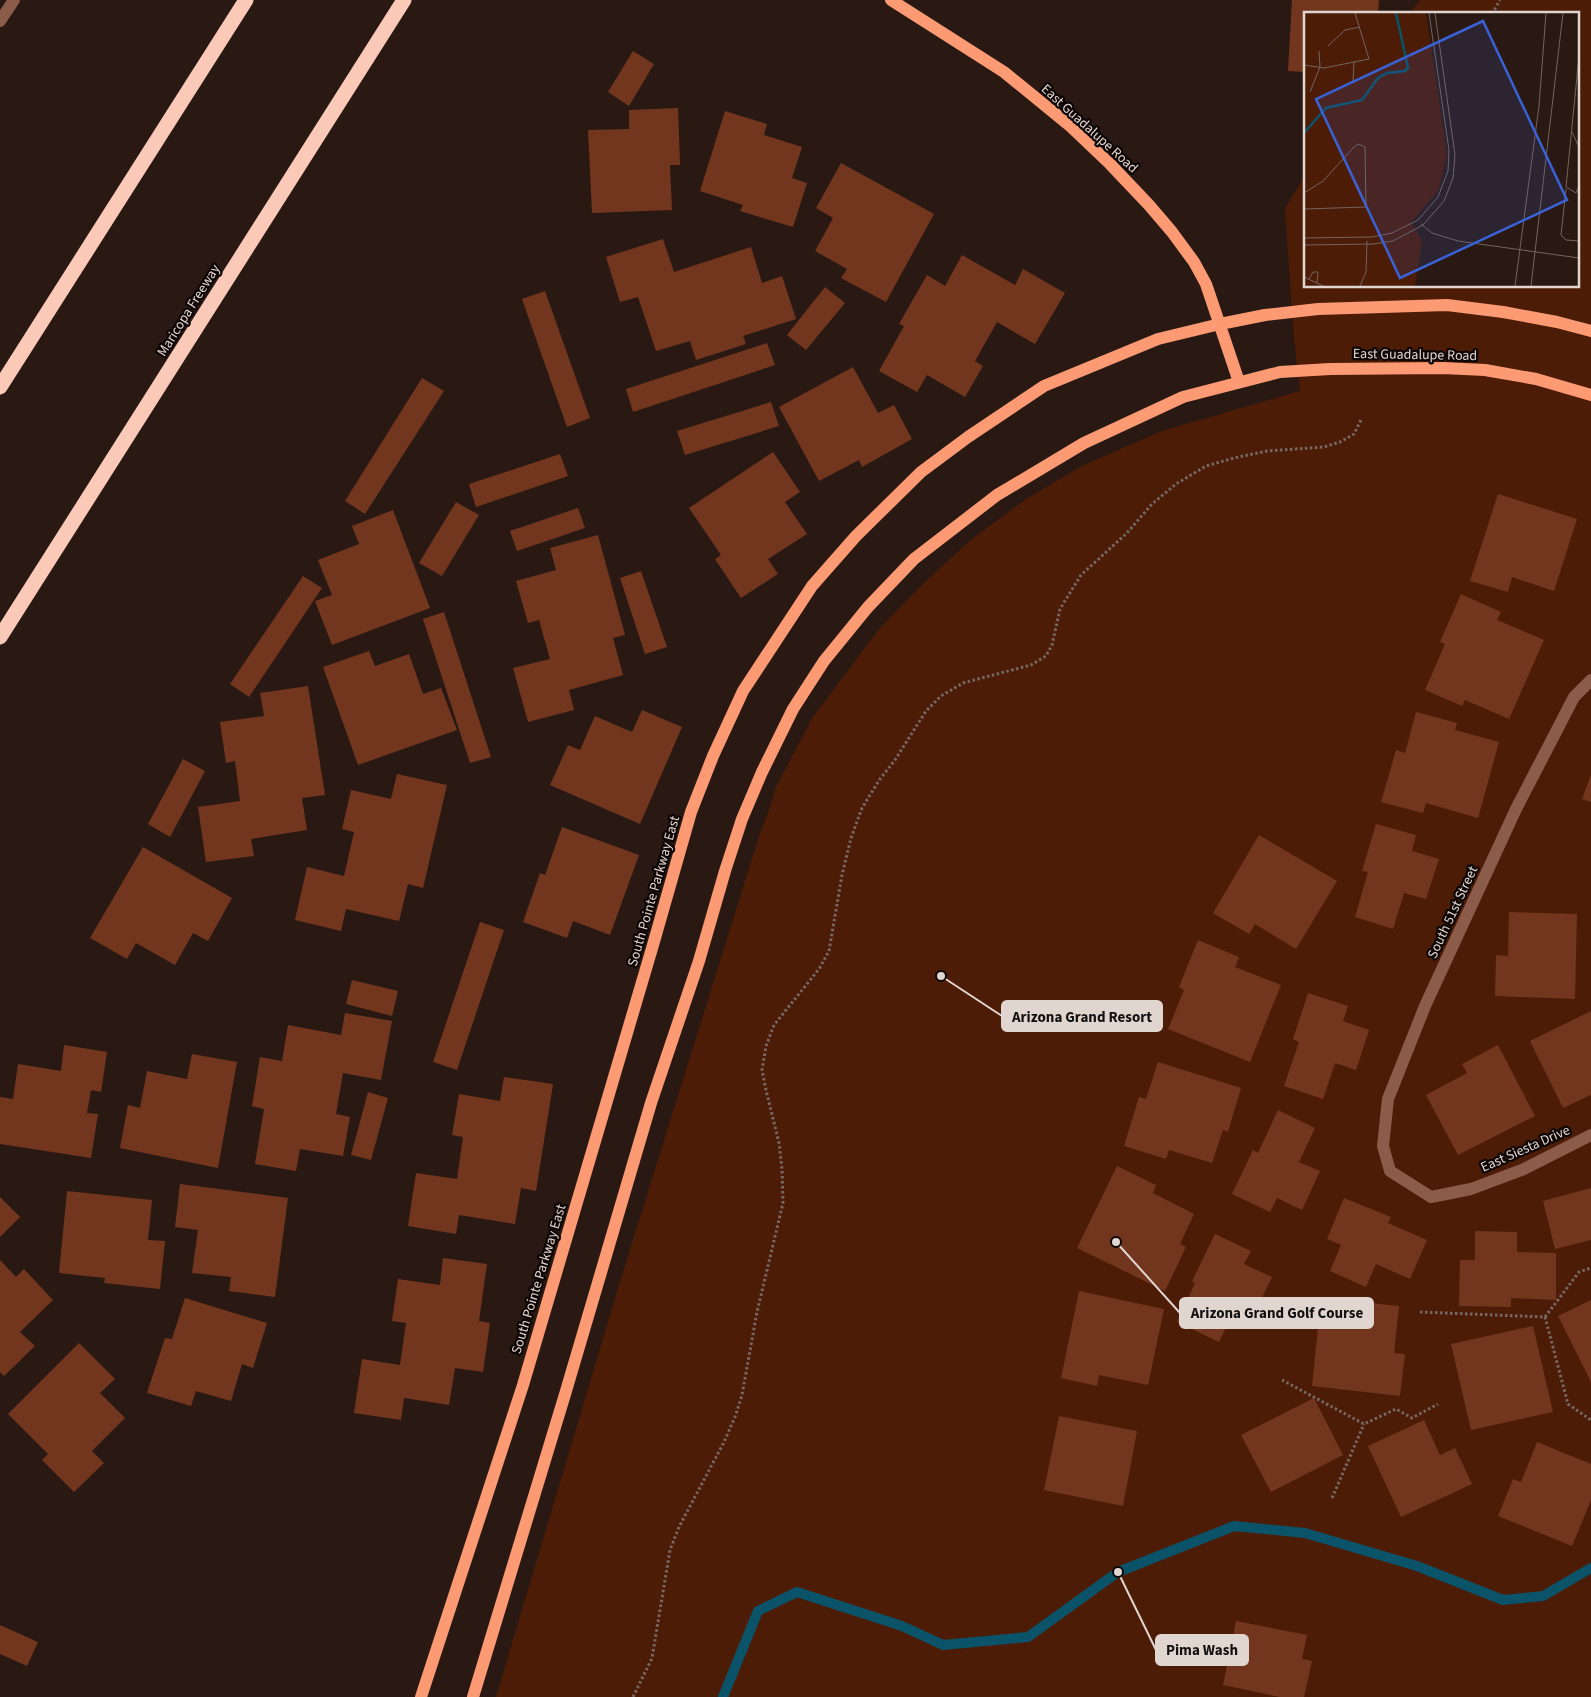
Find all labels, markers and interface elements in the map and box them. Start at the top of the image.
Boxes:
inset map [1304,12,1578,288]
street label: East Guadalupe Road [1036,80,1142,178]
street label: Maricopa Freeway [152,260,226,361]
street label: East Guadalupe Road [1353,344,1477,366]
street label: South Pointe Parkway East [623,813,685,969]
street label: South 51st Street [1423,863,1483,962]
callout: Arizona Grand Resort [1002,1001,1162,1031]
text: Arizona Grand Resort [1011,1007,1152,1028]
street label: East Siesta Drive [1478,1120,1573,1177]
street label: South Pointe Parkway East [507,1202,571,1357]
callout: Arizona Grand Golf Course [1180,1298,1373,1328]
text: Arizona Grand Golf Course [1190,1303,1364,1324]
callout: Pima Wash [1156,1635,1248,1665]
text: Pima Wash [1166,1640,1238,1661]

